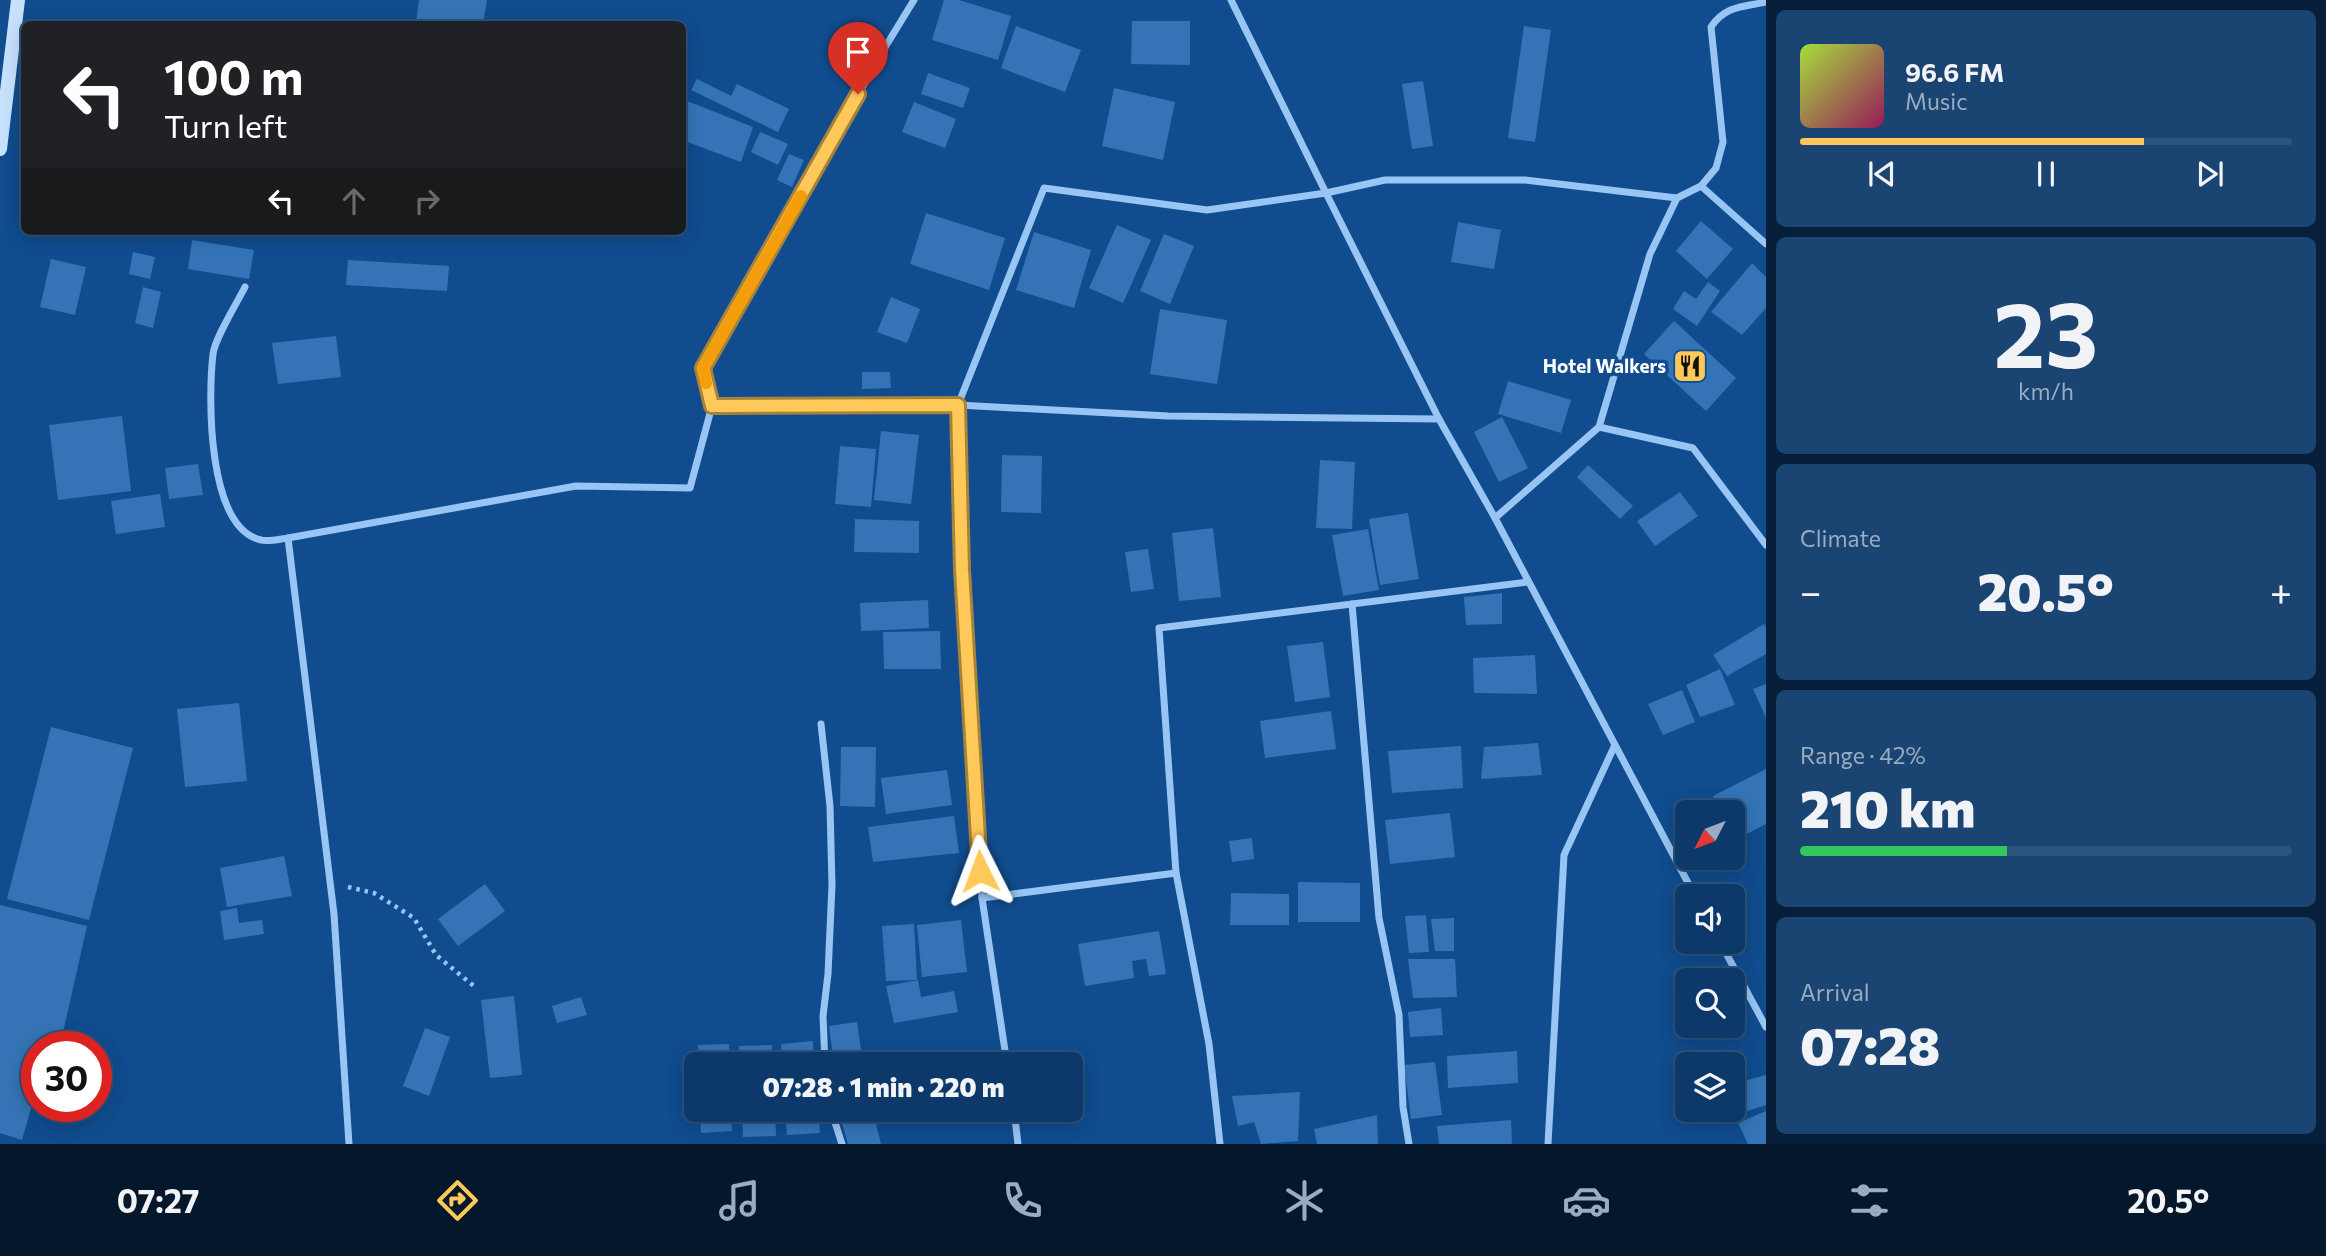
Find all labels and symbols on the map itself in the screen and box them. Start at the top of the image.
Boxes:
pin [828,22,888,94]
restaurant icon: Hotel Walkers [1671,347,1709,385]
place label: Hotel Walkers [1543,354,1666,377]
north arrow [1675,800,1745,870]
position arrow [943,834,1017,908]
speed limit sign: 30 [21,1031,112,1122]

